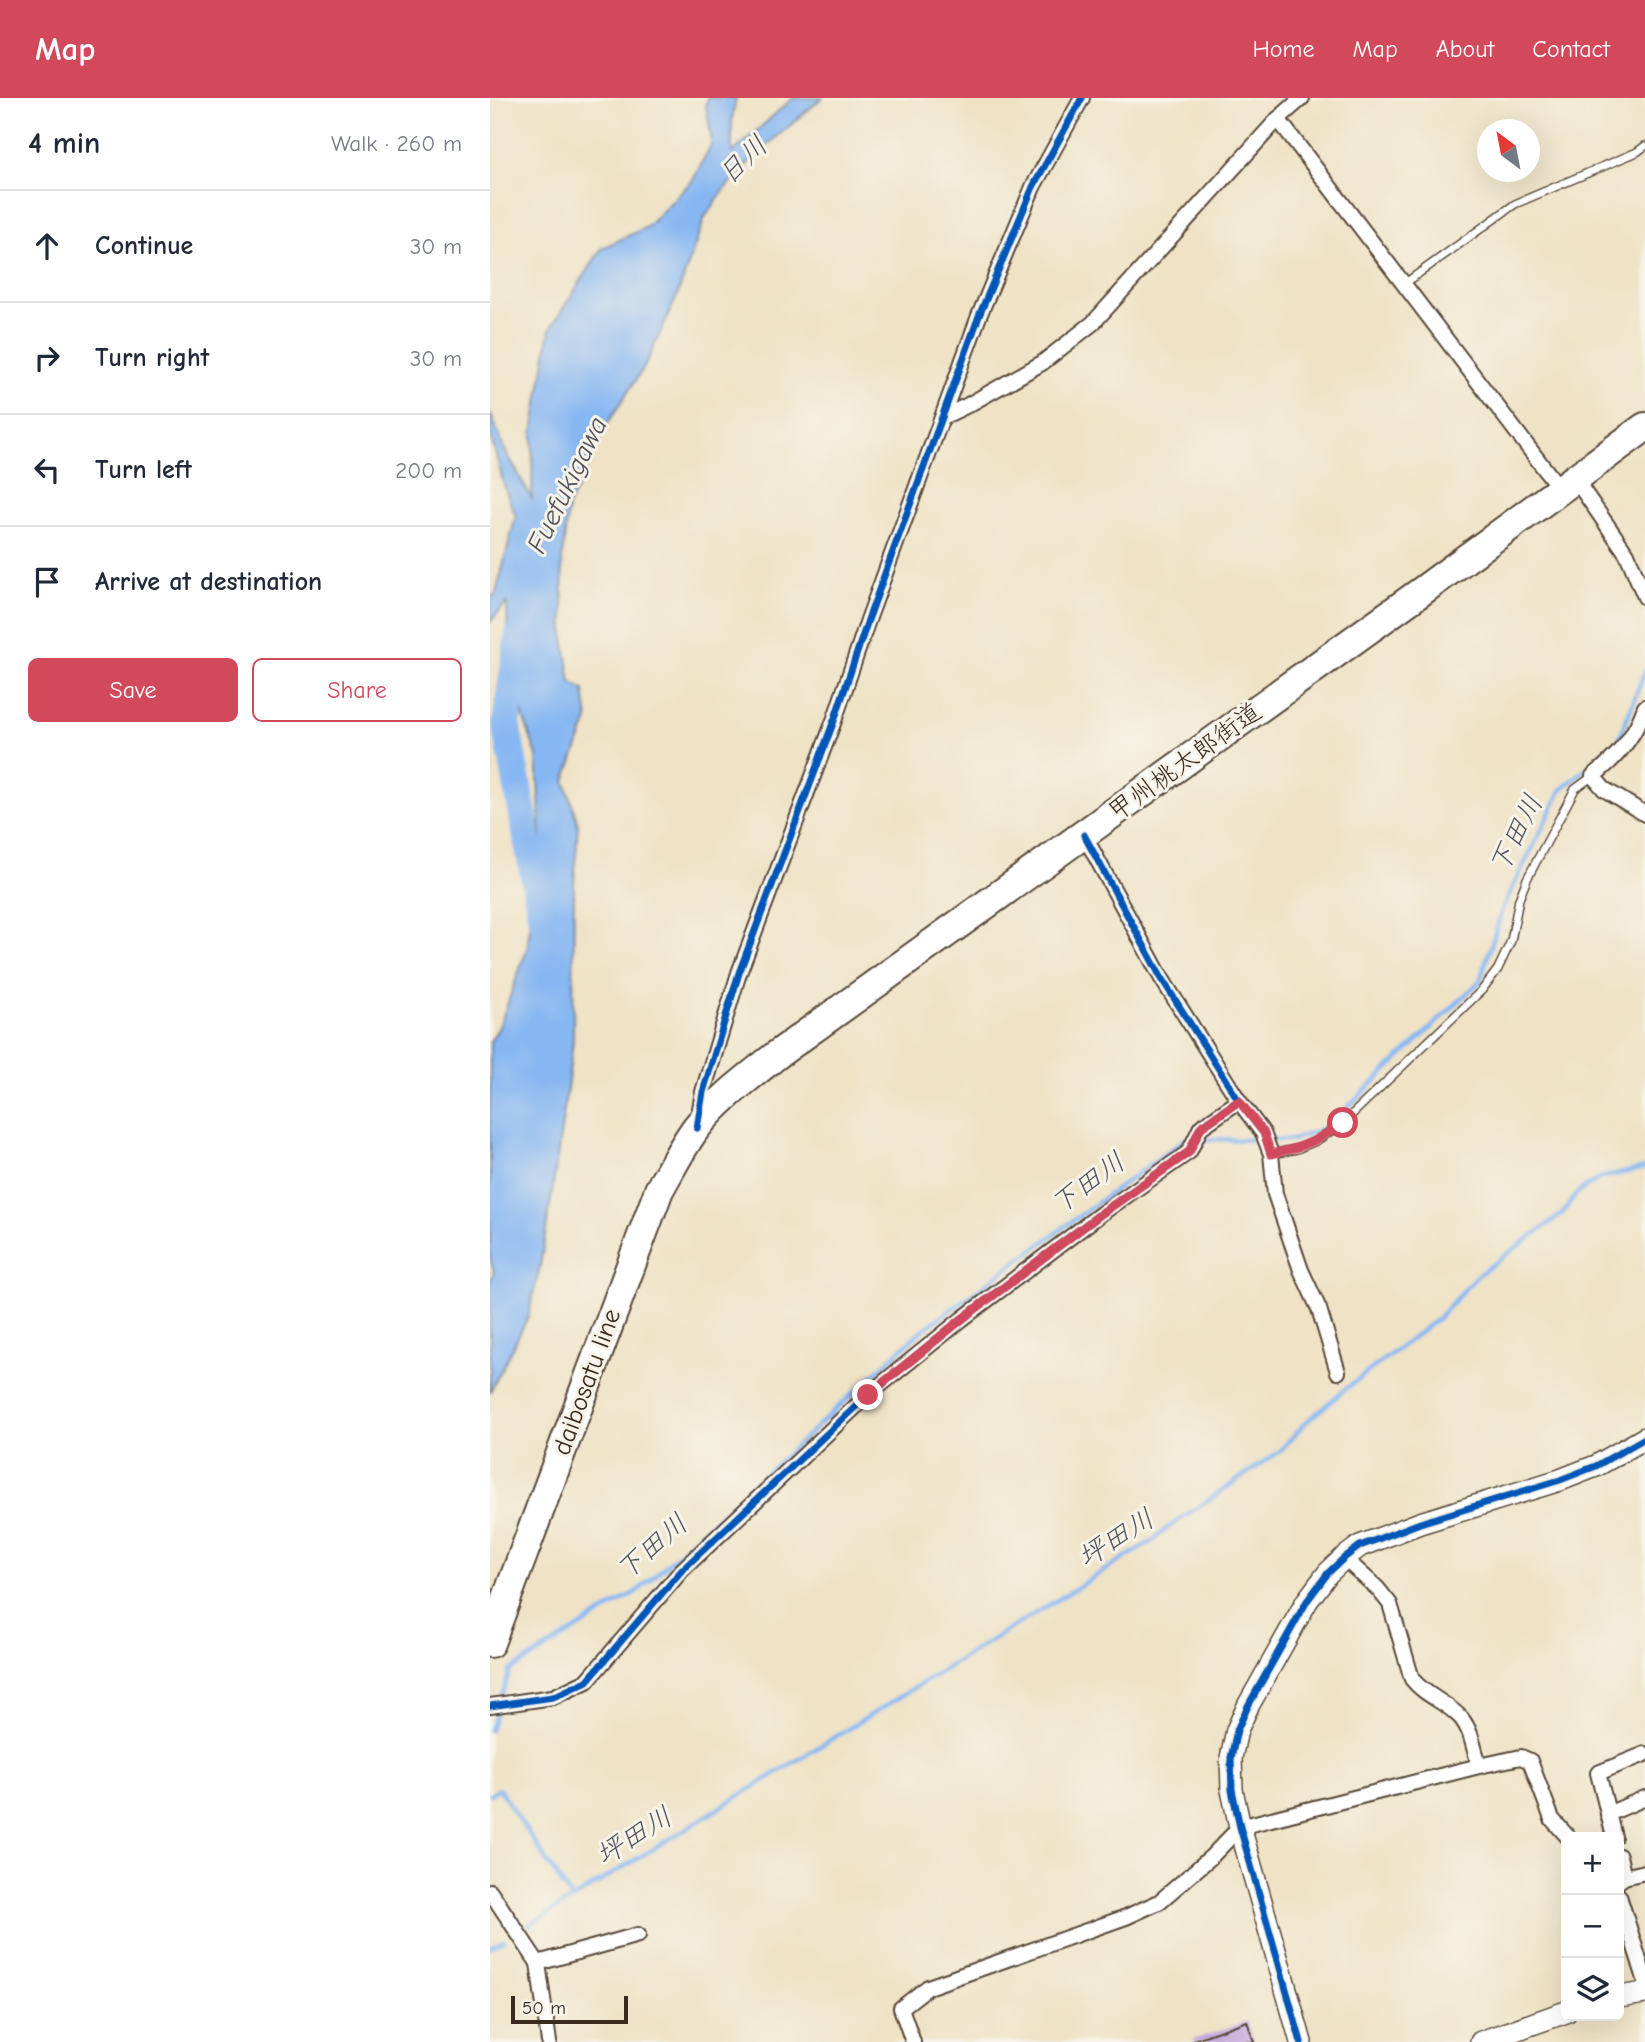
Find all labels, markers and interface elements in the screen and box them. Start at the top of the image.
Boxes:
text: Map [35,30,96,68]
text: Home [1253,35,1314,63]
text: Map [1352,35,1398,63]
text: About [1436,35,1494,63]
text: Contact [1532,35,1610,63]
north arrow [1477,119,1540,182]
text: 4 min [28,126,100,161]
water label: 日川 [712,129,774,191]
text: Walk · 260 m [331,130,462,157]
icon: ahead [28,227,66,265]
text: Continue [95,231,193,261]
text: 30 m [410,233,462,260]
icon: right [28,339,66,377]
text: Turn right [95,343,209,373]
text: 30 m [410,345,462,372]
water label: Fuefukigawa [520,412,614,558]
icon: left [28,451,66,489]
text: Turn left [95,455,192,485]
text: 200 m [395,457,462,484]
icon: arrive [28,563,66,601]
text: Arrive at destination [95,567,322,597]
button: Save [28,658,238,722]
button: Share [252,658,462,722]
street label: 甲州桃太郎街道 [1103,696,1267,828]
water label: 下田川 [1483,789,1549,879]
route start [1327,1107,1358,1138]
water label: 下田川 [1045,1145,1131,1221]
street label: daibosatu line [547,1305,627,1459]
route end [852,1379,883,1410]
water label: 坪田川 [1072,1502,1160,1574]
water label: 下田川 [610,1507,694,1587]
water label: 坪田川 [590,1800,678,1872]
map controls [1561,1832,1624,2021]
button: + [1561,1832,1624,1895]
button: − [1561,1895,1624,1958]
button: layers [1561,1958,1624,2021]
scale bar [511,1993,628,2025]
text: 50 m [522,1997,566,2019]

